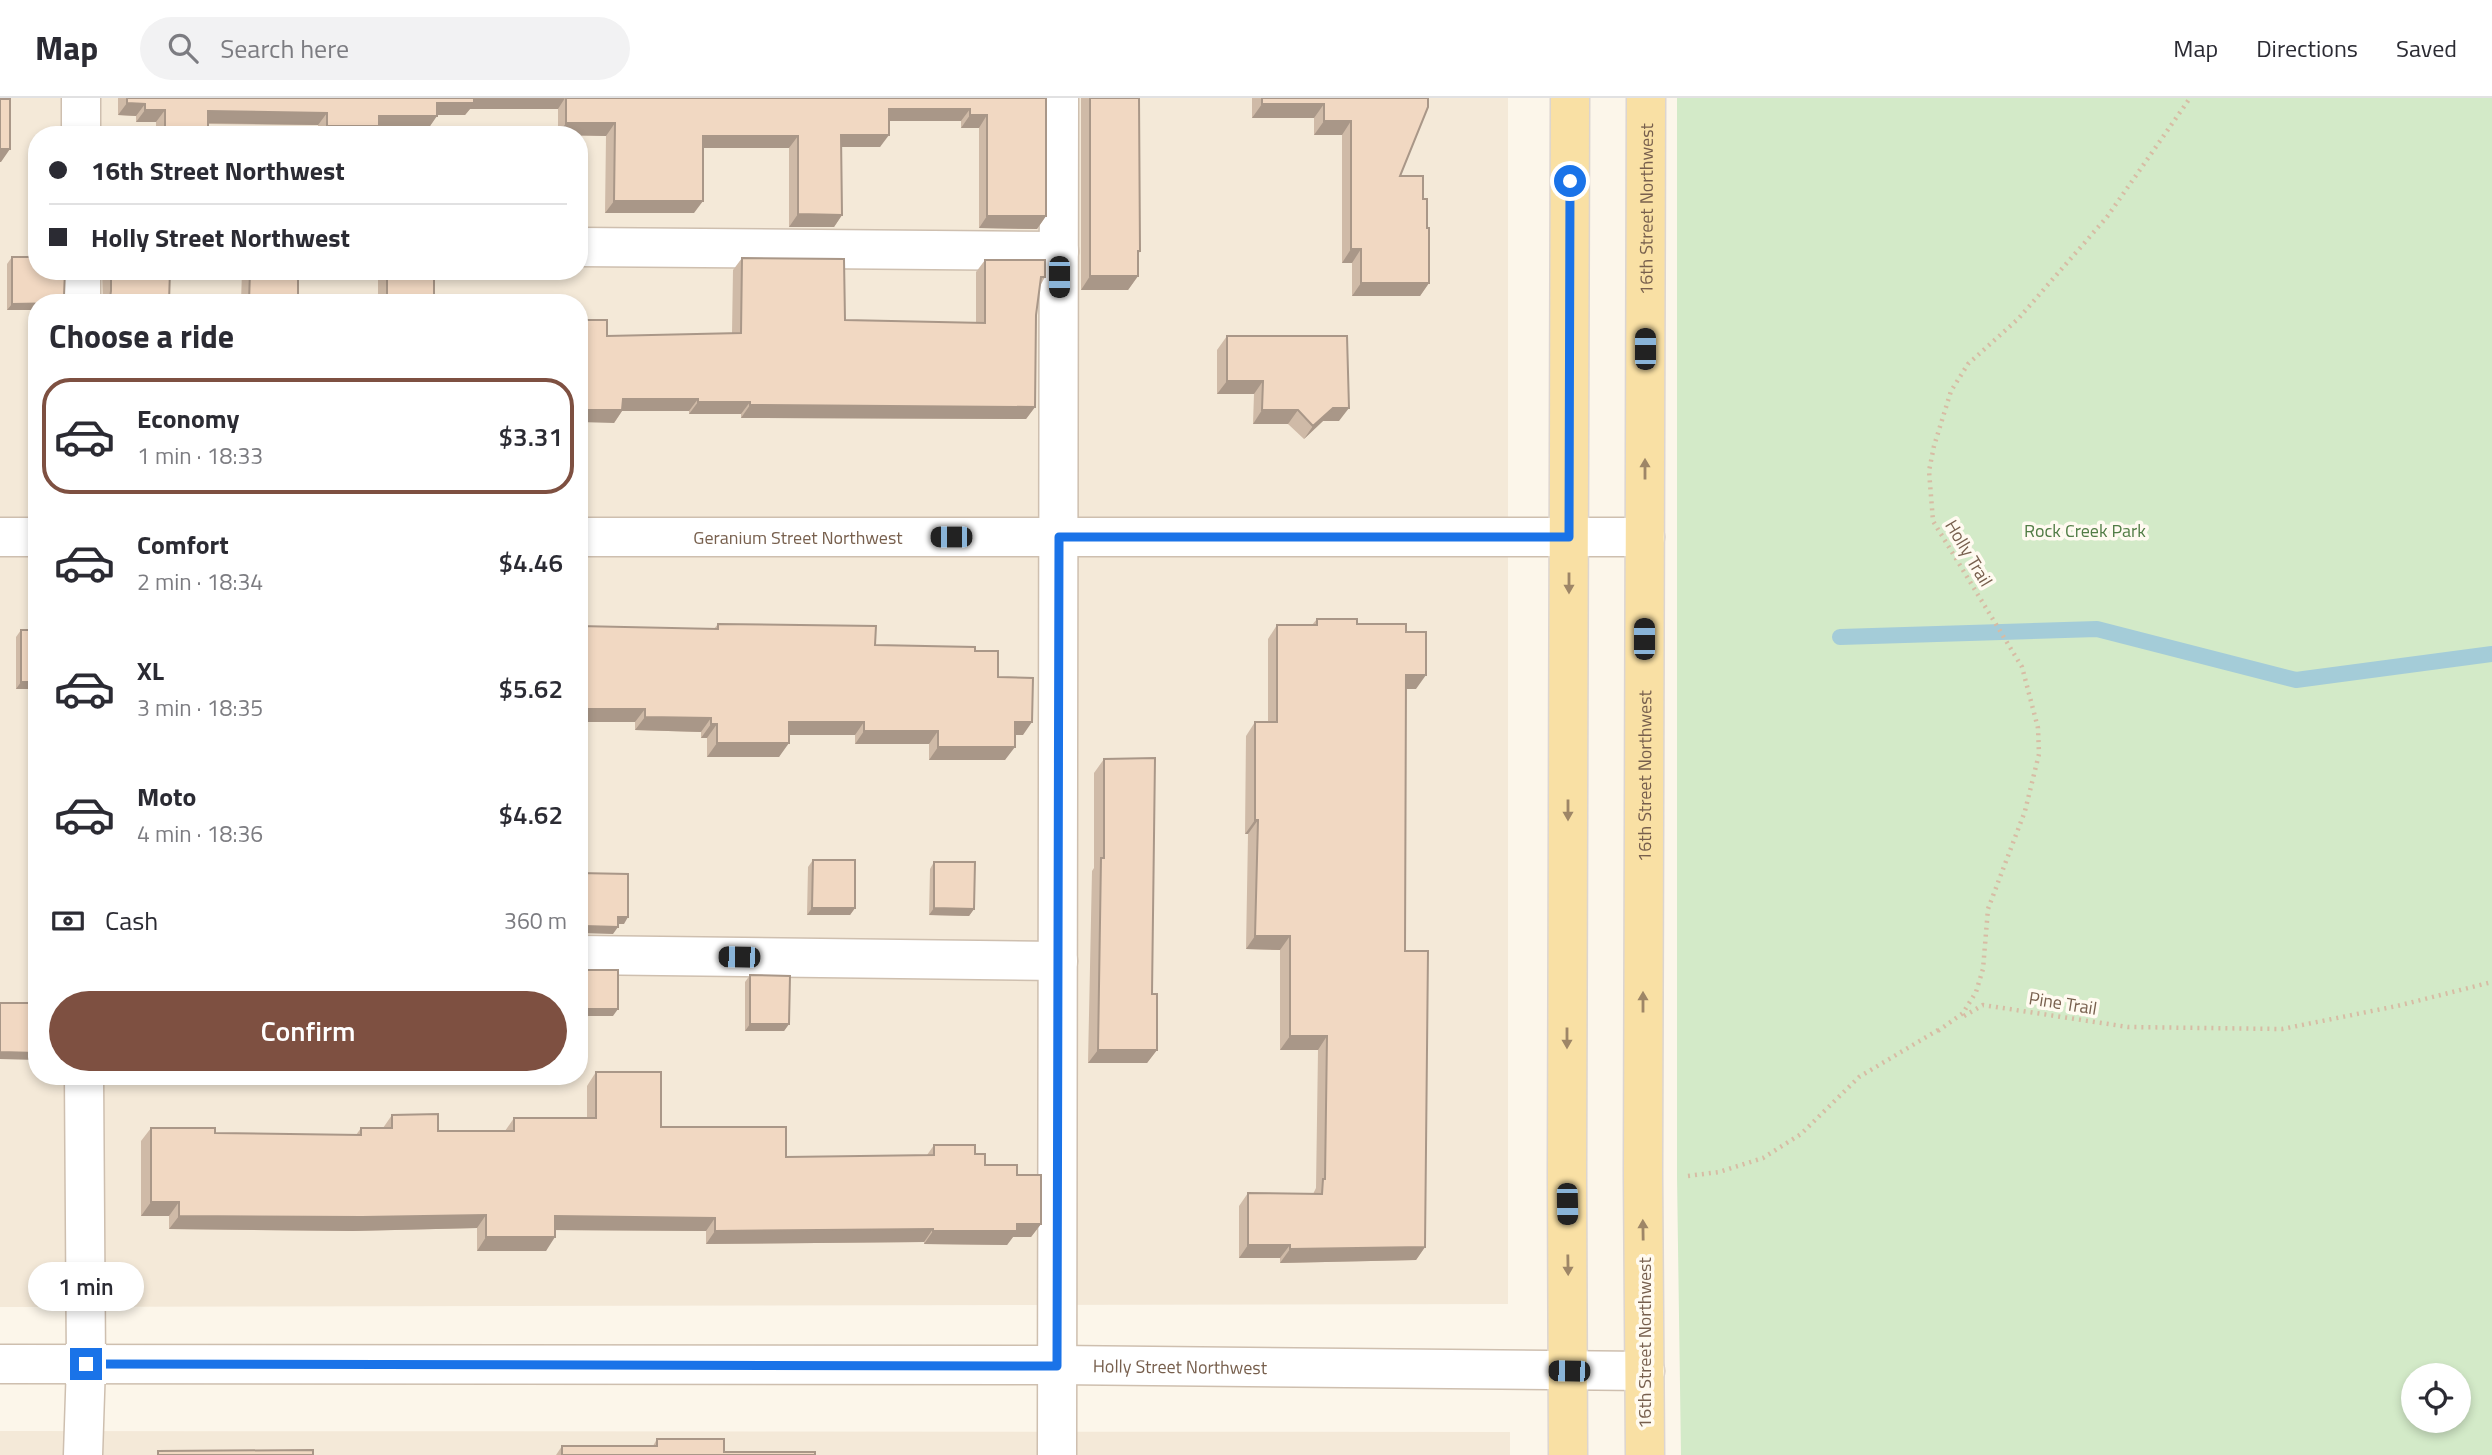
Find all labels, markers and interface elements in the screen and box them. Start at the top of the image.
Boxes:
search box [140,17,630,80]
text: Map [35,23,98,73]
icon: search [164,29,202,67]
text: Search here [220,29,349,68]
text: Map [2173,30,2218,66]
text: Directions [2256,30,2358,66]
text: Saved [2396,30,2457,66]
street label: 16th Street Northwest [1632,122,1659,295]
text: 16th Street Northwest [91,151,345,190]
route start [1554,165,1586,197]
text: Holly Street Northwest [91,218,350,257]
car [1049,256,1070,298]
text: Choose a ride [49,312,234,360]
car [1635,328,1656,370]
text: Economy [137,399,239,438]
icon: car [53,405,116,468]
text: $3.31 [499,417,563,456]
text: 1 min · 18:33 [137,438,263,473]
one-way arrow [1639,458,1651,480]
street label: Holly Trail [1938,514,2000,592]
park label: Rock Creek Park [2024,517,2146,544]
street label: Geranium Street Northwest [693,524,903,551]
text: Comfort [137,525,229,564]
car [931,527,973,548]
icon: car [53,531,116,594]
text: $4.46 [499,543,563,582]
text: 2 min · 18:34 [137,564,263,599]
one-way arrow [1563,572,1575,594]
car [1634,618,1655,660]
text: XL [137,651,164,690]
icon: car [53,657,116,720]
text: $5.62 [499,669,563,708]
street label: 16th Street Northwest [1630,689,1658,862]
text: 3 min · 18:35 [137,690,263,725]
text: Moto [137,777,196,816]
icon: car [53,783,116,846]
text: $4.62 [499,795,563,834]
one-way arrow [1562,799,1574,821]
text: 4 min · 18:36 [137,816,263,851]
text: Cash [105,901,158,940]
icon: cash [49,902,87,940]
text: 360 m [504,903,567,938]
car [718,946,761,968]
street label: Pine Trail [2027,984,2099,1022]
button: Confirm [49,991,567,1071]
one-way arrow [1637,991,1649,1013]
one-way arrow [1561,1027,1573,1049]
car [1557,1183,1578,1225]
one-way arrow [1637,1218,1649,1240]
one-way arrow [1562,1254,1574,1276]
street label: 16th Street Northwest [1631,1257,1658,1429]
callout: 1 min [28,1262,144,1312]
text: 1 min [58,1269,114,1304]
route end [70,1348,102,1380]
street label: Holly Street Northwest [1093,1352,1268,1381]
car [1548,1360,1591,1382]
map controls [2401,1363,2471,1433]
button: locate [2401,1363,2471,1433]

